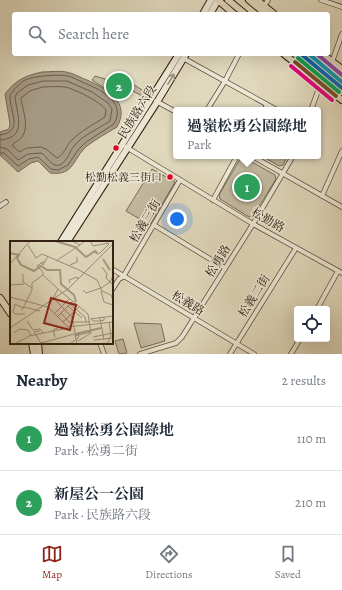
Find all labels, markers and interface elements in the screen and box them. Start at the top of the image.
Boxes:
search box [12,12,330,56]
icon: search [26,23,48,45]
text: Search here [58,24,129,44]
pin: 2 [106,71,132,101]
one-way arrow [167,73,175,85]
street label: 民族路六段 [114,82,160,142]
popup [173,107,321,159]
text: 過嶺松勇公園綠地 [187,116,307,136]
text: Park [187,136,211,153]
unlabelled marker [111,143,121,153]
place label: 松勤松義三街口 [85,170,162,185]
marker: 松勤松義三街口 [165,172,175,182]
pin: 1 [234,172,260,202]
street label: 松義三街 [126,195,165,246]
street label: 松勤路 [248,204,288,236]
your location [167,209,187,229]
inset map [10,241,113,344]
street label: 松勇路 [202,241,234,281]
street label: 松義二街 [234,271,274,321]
street label: 松義路 [168,287,208,319]
map controls [294,306,330,342]
button: locate [294,306,330,342]
text: Nearby [16,369,67,392]
text: 2 results [282,372,326,389]
text: 過嶺松勇公園綠地 [54,420,174,440]
text: 1 [27,430,31,447]
text: 110 m [297,430,326,447]
text: Park · 松勇二街 [54,442,138,459]
text: 新屋公一公園 [54,484,144,504]
text: 2 [26,494,32,511]
text: 210 m [295,494,326,511]
text: Park · 民族路六段 [54,506,151,523]
tab: Map [41,543,63,582]
tab: Directions [145,543,193,582]
tab: Saved [275,543,301,582]

